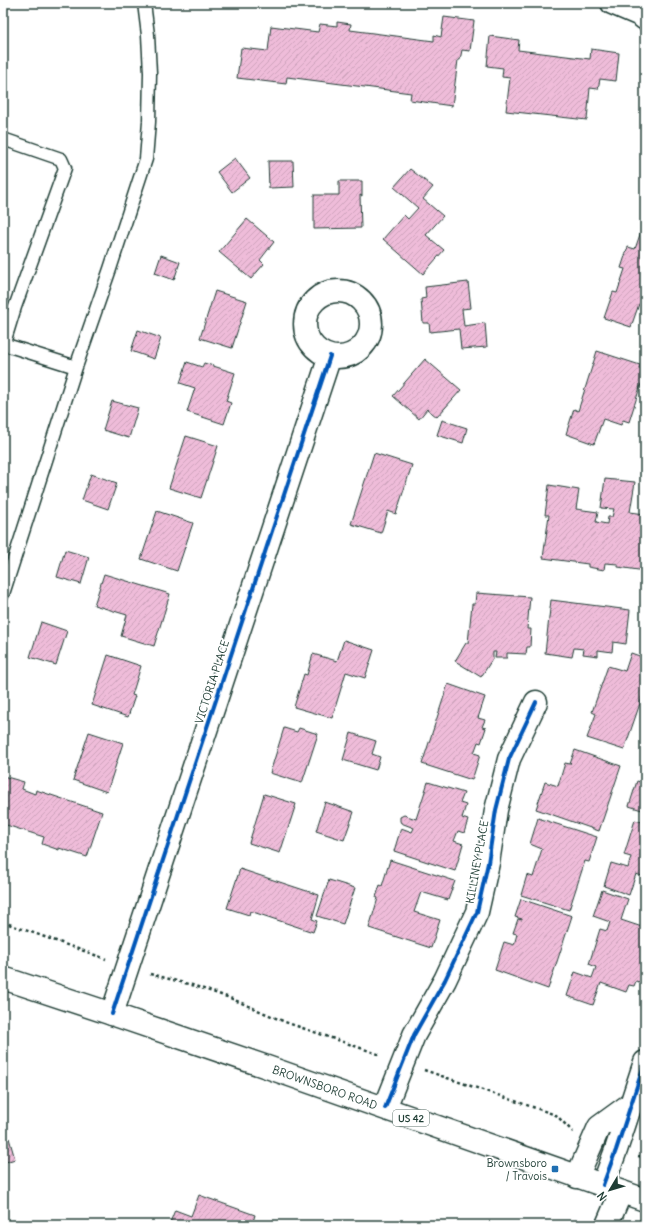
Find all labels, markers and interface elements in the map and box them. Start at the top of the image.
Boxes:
street label: VICTORIA PLACE [192,638,232,726]
street label: KILLINEY PLACE [463,819,491,905]
street label: BROWNSBORO ROAD [270,1062,380,1112]
road number: US 42 [393,1110,429,1126]
place label: Brownsboro / Travois [486,1156,547,1183]
marker: Brownsboro / Travois [550,1164,560,1174]
north arrow [590,1170,630,1210]
text: N [594,1189,610,1203]

